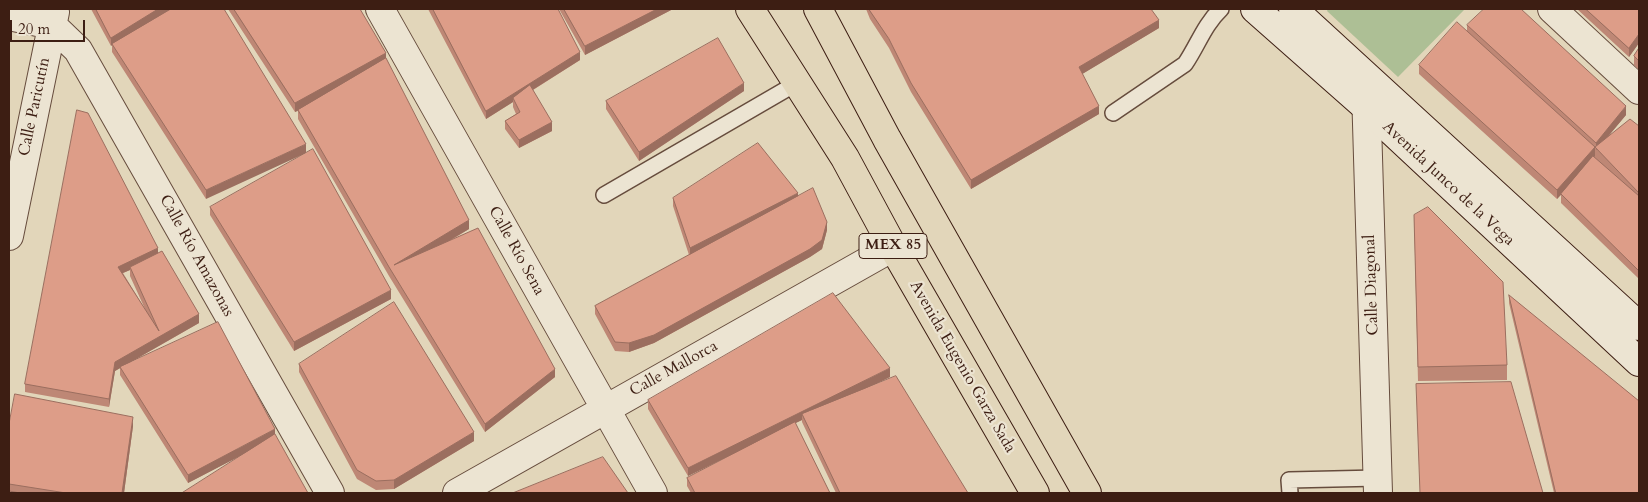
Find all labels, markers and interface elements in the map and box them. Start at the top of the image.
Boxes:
scale bar [12,10,88,42]
text: 20 m [18,19,50,39]
street label: Calle Paricutín [15,56,55,158]
street label: Avenida Junco de la Vega [1378,118,1518,250]
street label: Calle Río Amazonas [155,192,237,320]
street label: Calle Río Sena [484,203,548,299]
road number: MEX 85 [859,234,927,258]
street label: Calle Diagonal [1361,234,1383,336]
street label: Avenida Eugenio Garza Sada [905,277,1019,457]
street label: Calle Mallorca [627,337,721,401]

